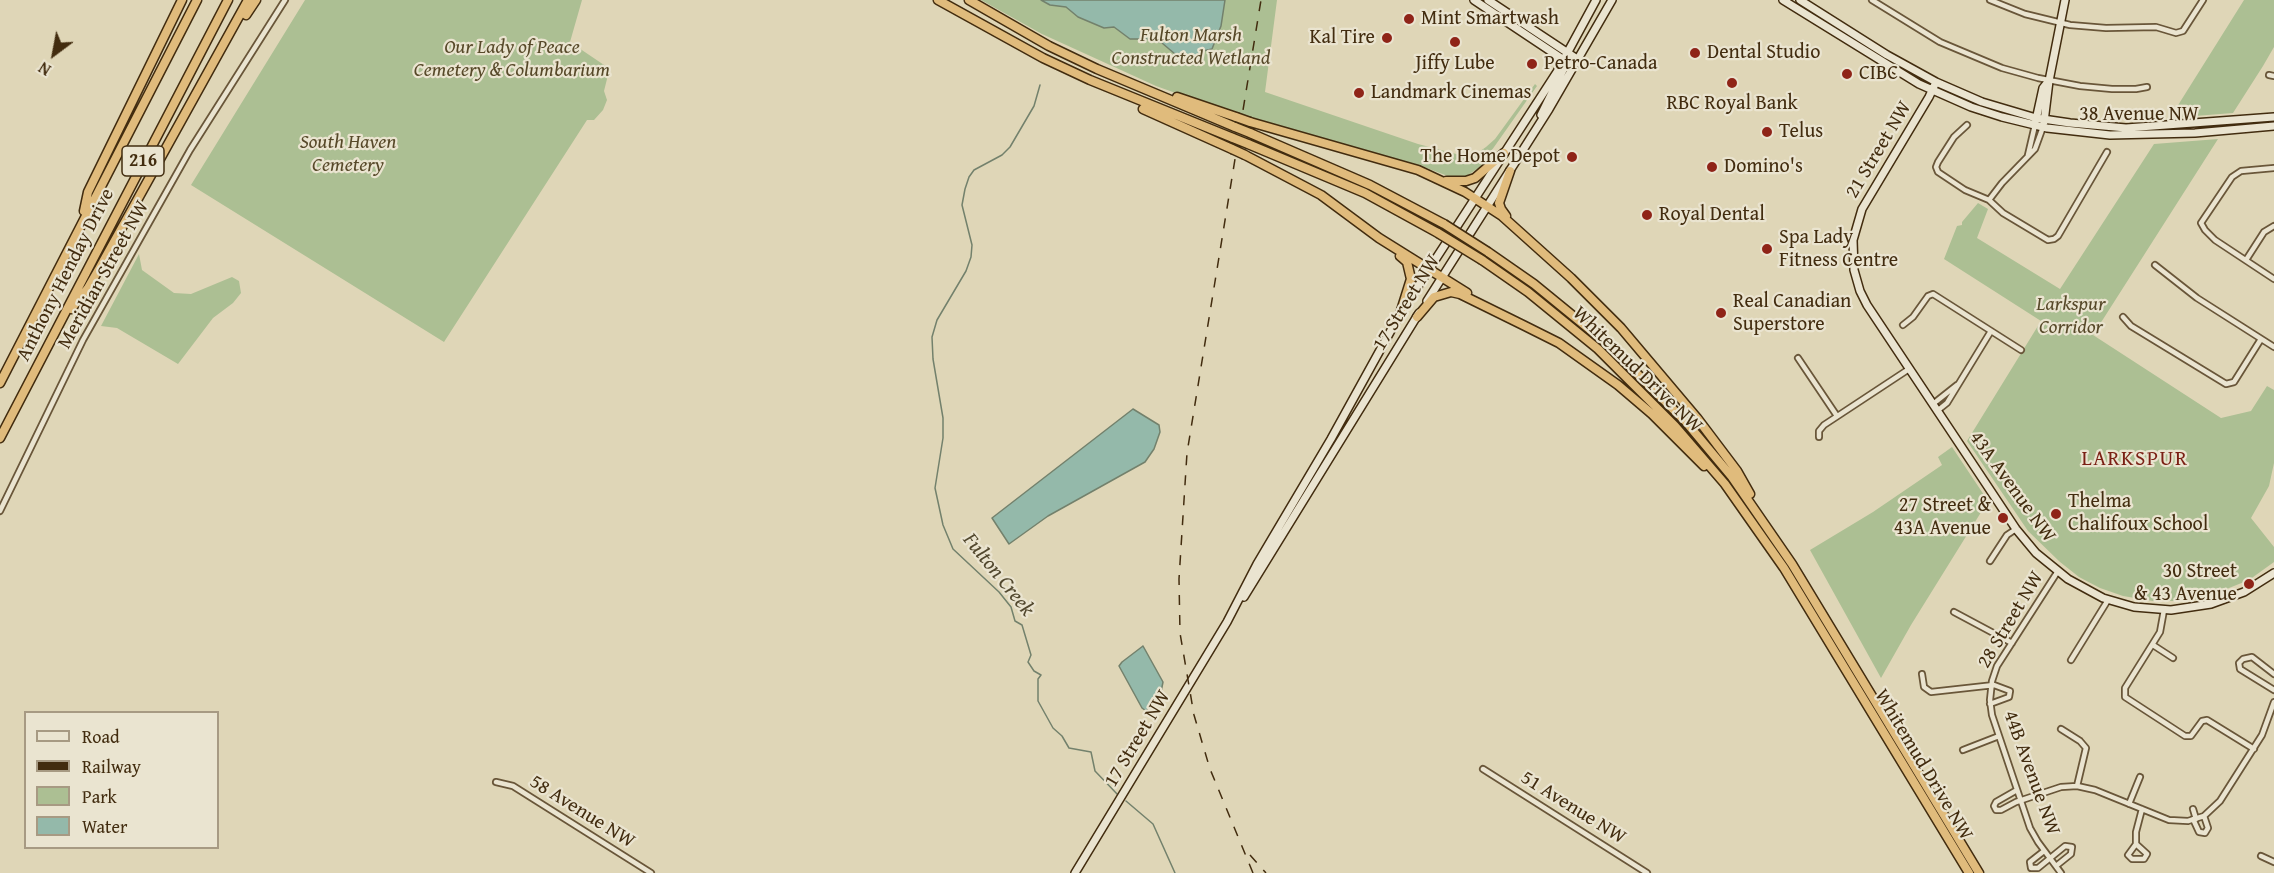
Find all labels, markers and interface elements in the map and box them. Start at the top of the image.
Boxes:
place label: Mint Smartwash [1421,7,1559,31]
marker: Mint Smartwash [1402,12,1416,26]
north arrow [24,24,84,84]
park label: Fulton Marsh Constructed Wetland [1111,24,1271,71]
place label: Kal Tire [1310,26,1375,50]
marker: Kal Tire [1380,31,1394,45]
marker: Jiffy Lube [1448,35,1462,49]
park label: Our Lady of Peace Cemetery & Columbarium [414,36,610,83]
place label: Dental Studio [1707,41,1820,65]
marker: Dental Studio [1688,46,1702,60]
place label: Jiffy Lube [1415,52,1495,76]
place label: Petro-Canada [1544,52,1657,76]
text: N [34,56,55,82]
marker: Petro-Canada [1525,57,1539,71]
place label: CIBC [1859,62,1898,86]
marker: CIBC [1840,67,1854,81]
marker: RBC Royal Bank [1725,76,1739,90]
place label: Landmark Cinemas [1371,81,1532,105]
marker: Landmark Cinemas [1352,86,1366,100]
place label: RBC Royal Bank [1666,92,1798,116]
street label: 21 Street NW [1841,97,1917,203]
street label: 38 Avenue NW [2079,103,2199,127]
place label: Telus [1779,120,1823,144]
marker: Telus [1760,125,1774,139]
park label: South Haven Cemetery [300,131,396,178]
place label: The Home Depot [1421,145,1560,169]
road number: 216 [122,146,164,176]
marker: The Home Depot [1565,150,1579,164]
place label: Domino's [1724,155,1803,179]
marker: Domino's [1705,160,1719,174]
street label: Anthony Henday Drive [12,185,120,365]
street label: Meridian Street NW [53,197,155,353]
place label: Royal Dental [1659,203,1765,227]
marker: Royal Dental [1640,208,1654,222]
place label: Spa Lady Fitness Centre [1779,226,1898,273]
marker: Spa Lady Fitness Centre [1760,242,1774,256]
street label: 17 Street NW [1368,251,1446,355]
place label: Real Canadian Superstore [1733,290,1851,337]
park label: Larkspur Corridor [2036,293,2106,340]
street label: Whitemud Drive NW [1567,302,1707,438]
marker: Real Canadian Superstore [1714,306,1728,320]
street label: 43A Avenue NW [1964,427,2060,547]
district label: LARKSPUR [2082,447,2188,473]
place label: Thelma Chalifoux School [2068,490,2208,537]
place label: 27 Street & 43A Avenue [1894,494,1991,541]
marker: Thelma Chalifoux School [2049,507,2063,521]
marker: 27 Street & 43A Avenue [1996,511,2010,525]
water label: Fulton Creek [957,528,1039,622]
place label: 30 Street & 43 Avenue [2134,560,2237,607]
street label: 28 Street NW [1973,567,2049,673]
marker: 30 Street & 43 Avenue [2242,577,2256,591]
street label: Whitemud Drive NW [1868,685,1978,845]
street label: 17 Street NW [1100,686,1176,792]
street label: 44B Avenue NW [1997,707,2065,839]
legend [24,711,219,849]
text: Road [82,723,120,750]
text: Railway [82,753,141,780]
street label: 51 Avenue NW [1516,766,1630,850]
street label: 58 Avenue NW [525,770,639,854]
text: Park [82,783,117,810]
text: Water [82,813,127,840]

